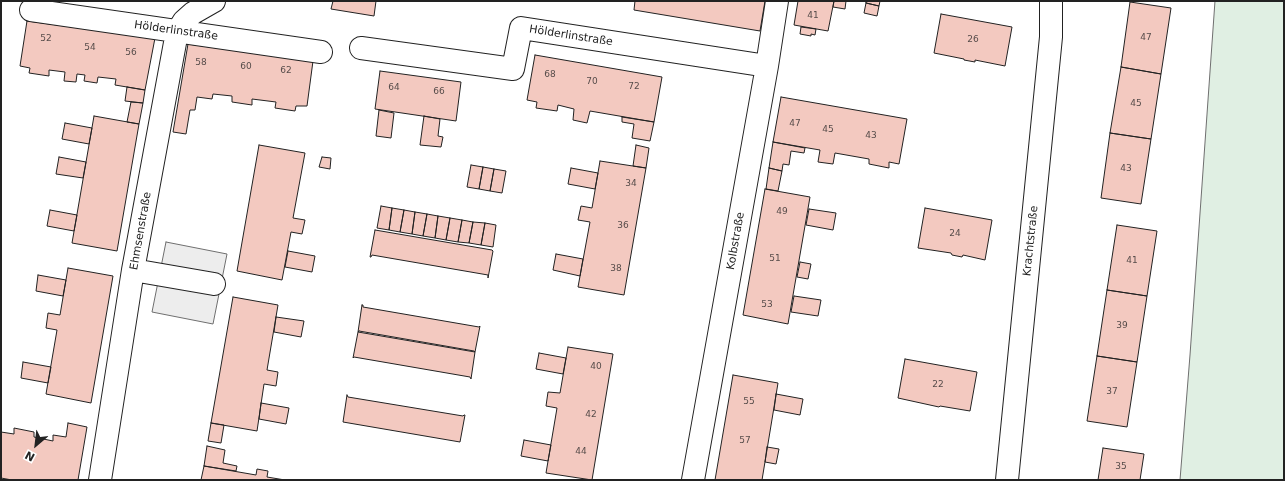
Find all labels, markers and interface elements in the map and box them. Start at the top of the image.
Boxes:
house number: 41 [807,11,819,21]
street label: Hölderlinstraße [133,19,219,43]
street label: Hölderlinstraße [528,23,614,49]
house number: 47 [1140,33,1152,43]
house number: 52 [40,34,52,44]
house number: 26 [967,35,979,45]
house number: 54 [84,43,96,53]
house number: 56 [125,48,137,58]
house number: 58 [195,58,207,68]
house number: 60 [240,62,252,72]
house number: 62 [280,66,292,76]
house number: 68 [544,70,556,80]
house number: 70 [586,77,598,87]
house number: 72 [628,82,640,92]
house number: 64 [388,83,400,93]
house number: 66 [433,87,445,97]
house number: 45 [1130,99,1142,109]
house number: 47 [789,119,801,129]
house number: 45 [822,125,834,135]
house number: 43 [865,131,877,141]
house number: 43 [1120,164,1132,174]
house number: 34 [625,179,637,189]
street label: Ehmsenstraße [128,191,154,271]
street label: Krachtstraße [1021,205,1041,277]
house number: 49 [776,207,788,217]
street label: Kolbstraße [724,211,748,271]
house number: 36 [617,221,629,231]
house number: 24 [949,229,961,239]
house number: 51 [769,254,781,264]
house number: 41 [1126,256,1138,266]
house number: 38 [610,264,622,274]
house number: 53 [761,300,773,310]
house number: 39 [1116,321,1128,331]
house number: 40 [590,362,602,372]
house number: 22 [932,380,944,390]
house number: 37 [1106,387,1118,397]
house number: 55 [743,397,755,407]
house number: 42 [585,410,597,420]
north arrow [16,425,56,465]
house number: 57 [739,436,751,446]
house number: 44 [575,447,587,457]
text: N [23,448,37,464]
house number: 35 [1115,462,1127,472]

